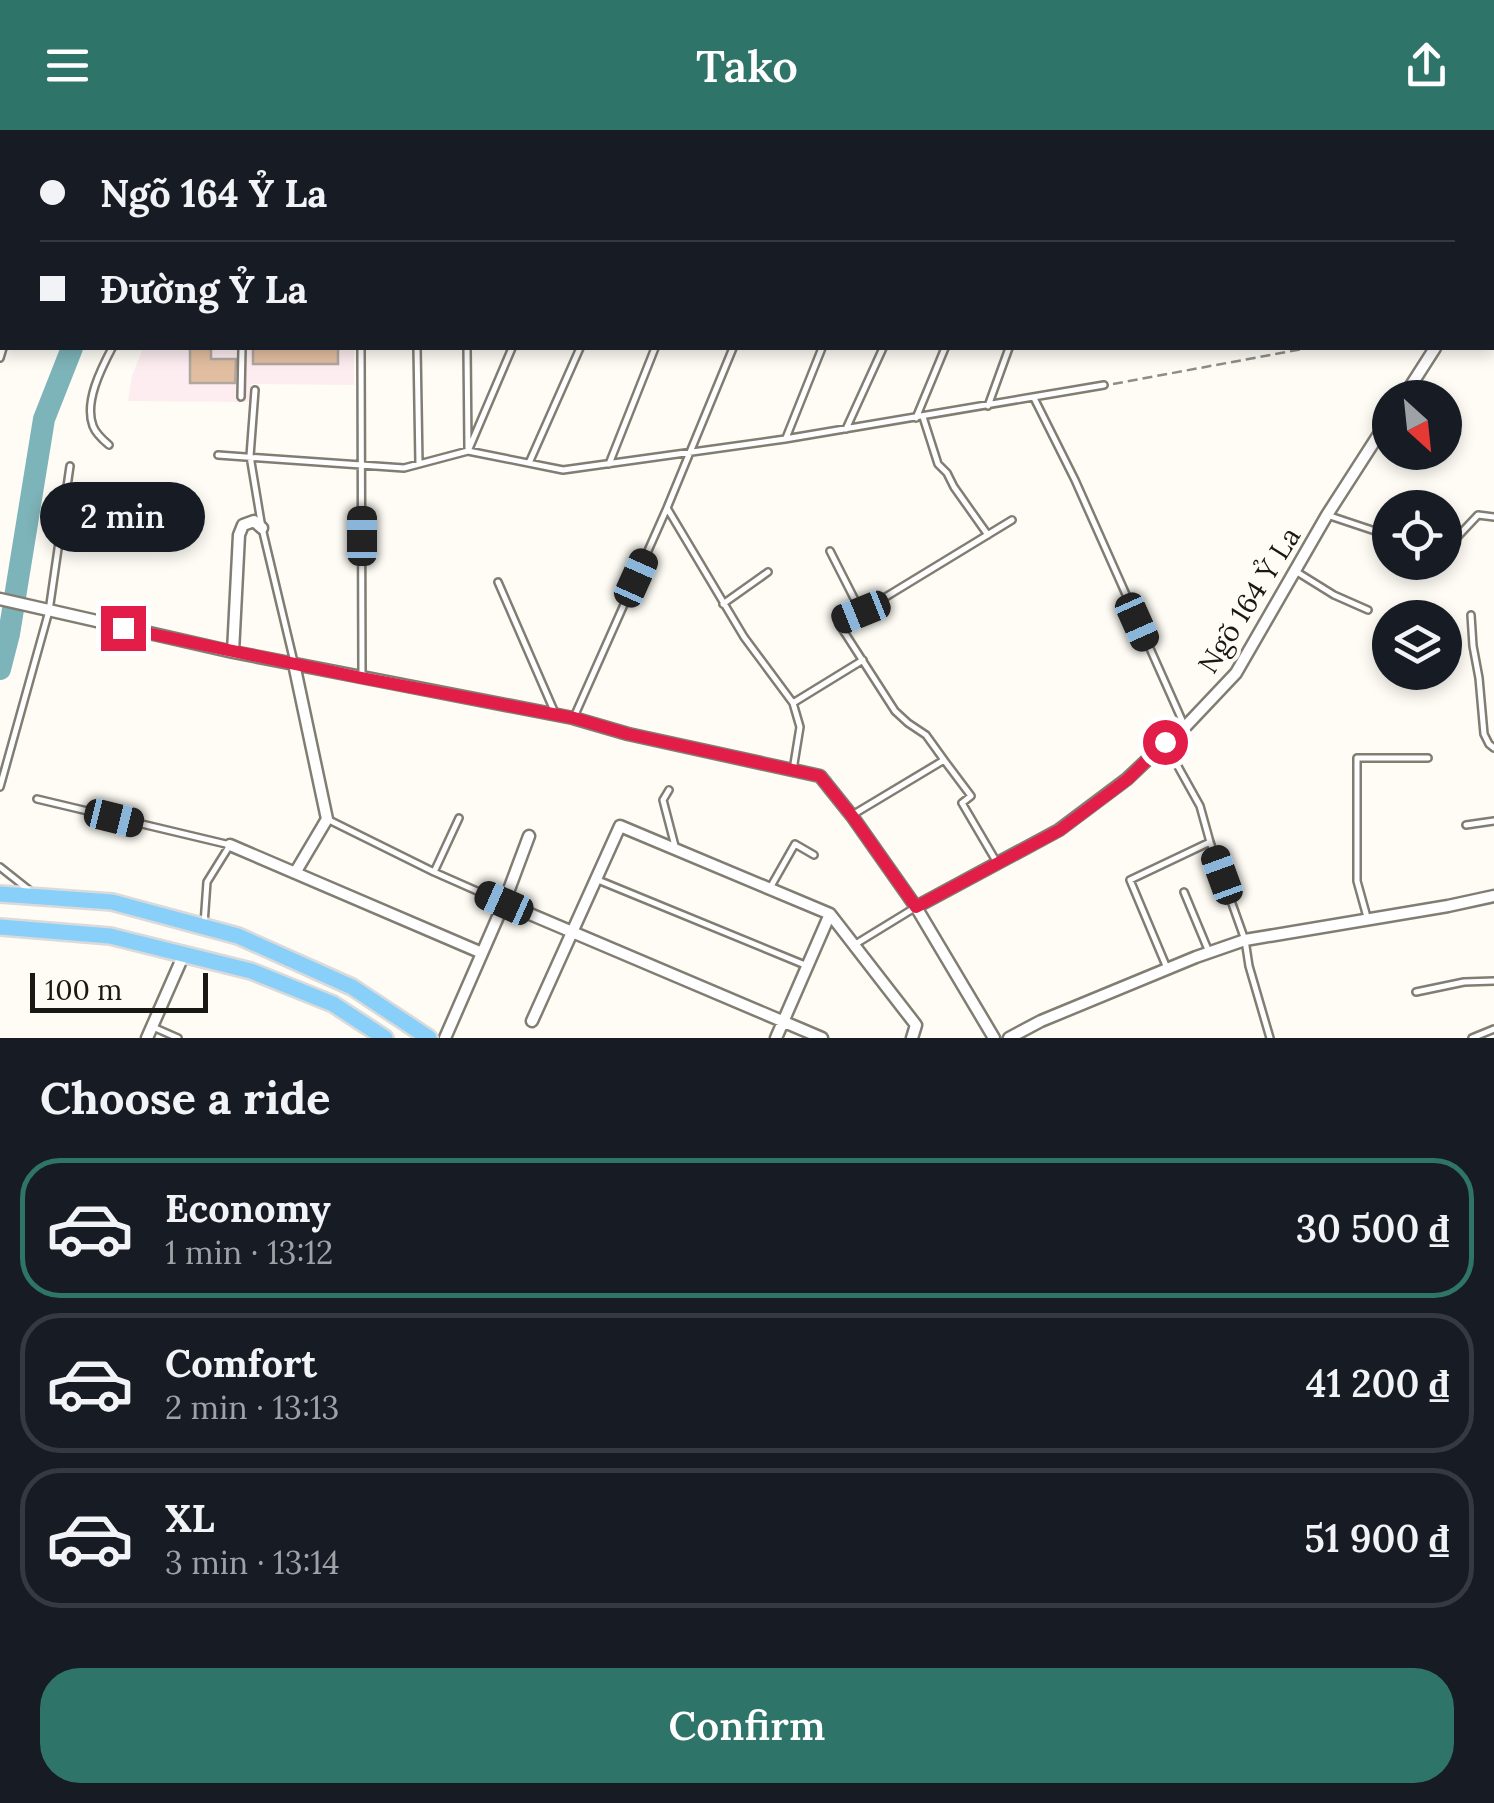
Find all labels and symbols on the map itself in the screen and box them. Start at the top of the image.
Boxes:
north arrow [1372,380,1462,470]
callout: 2 min [41,483,206,553]
car [347,506,377,566]
street label: Ngõ 164 Ỷ La [1190,520,1308,680]
car [610,544,662,612]
car [828,587,894,637]
car [1111,588,1163,656]
route end [101,606,146,651]
route start [1143,720,1188,765]
car [81,796,147,840]
car [1198,842,1246,908]
car [470,877,538,929]
scale bar [30,968,208,1013]

